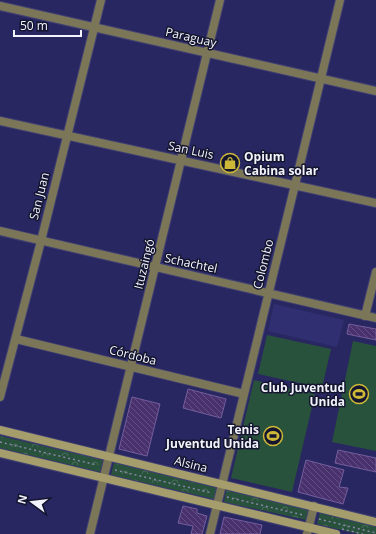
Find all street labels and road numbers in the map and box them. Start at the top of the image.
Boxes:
street label: Paraguay [164,23,219,51]
street label: San Luis [167,137,216,163]
street label: San Juan [25,170,53,222]
street label: Ituzaingó [130,237,158,291]
street label: Colombo [249,237,277,291]
street label: Schachtel [163,249,219,277]
street label: Córdoba [108,341,158,369]
street label: Alsina [173,452,209,476]

